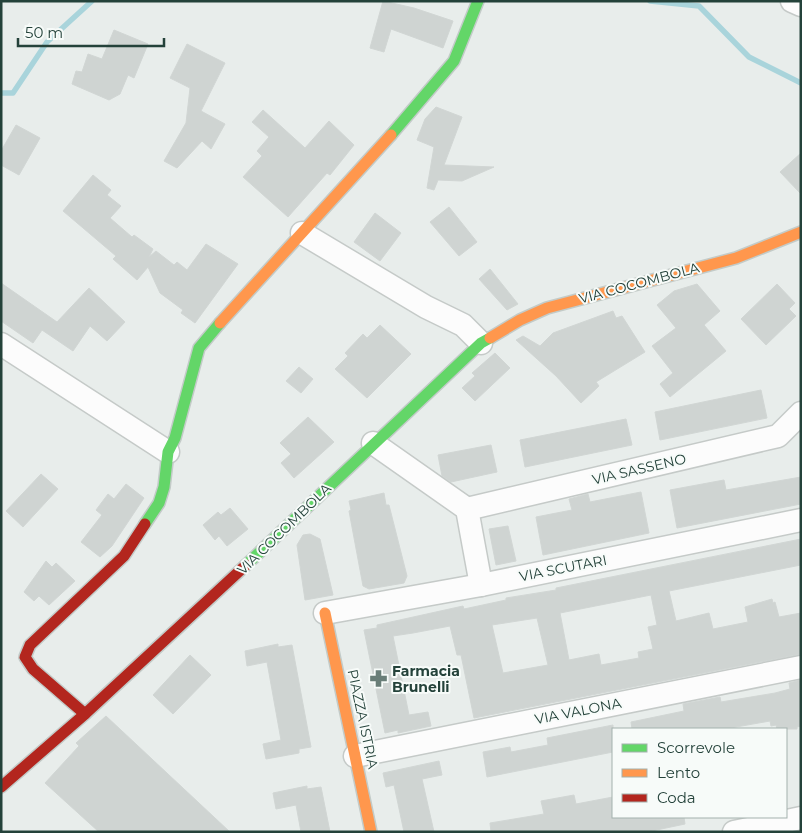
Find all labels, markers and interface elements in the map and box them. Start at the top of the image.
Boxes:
scale bar [18,15,164,47]
text: 50 m [25,23,63,42]
street label: VIA COCOMBOLA [577,258,702,308]
street label: VIA SASSENO [590,449,688,489]
street label: VIA COCOMBOLA [233,479,335,578]
street label: VIA SCUTARI [518,551,608,585]
place label: Farmacia Brunelli [392,662,460,696]
street label: PIAZZA ISTRIA [344,668,383,771]
pharmacy icon: Farmacia Brunelli [368,669,388,689]
street label: VIA VALONA [533,694,624,728]
legend [612,728,787,818]
text: Scorrevole [657,738,735,757]
text: Lento [657,763,700,782]
text: Coda [657,788,696,807]

